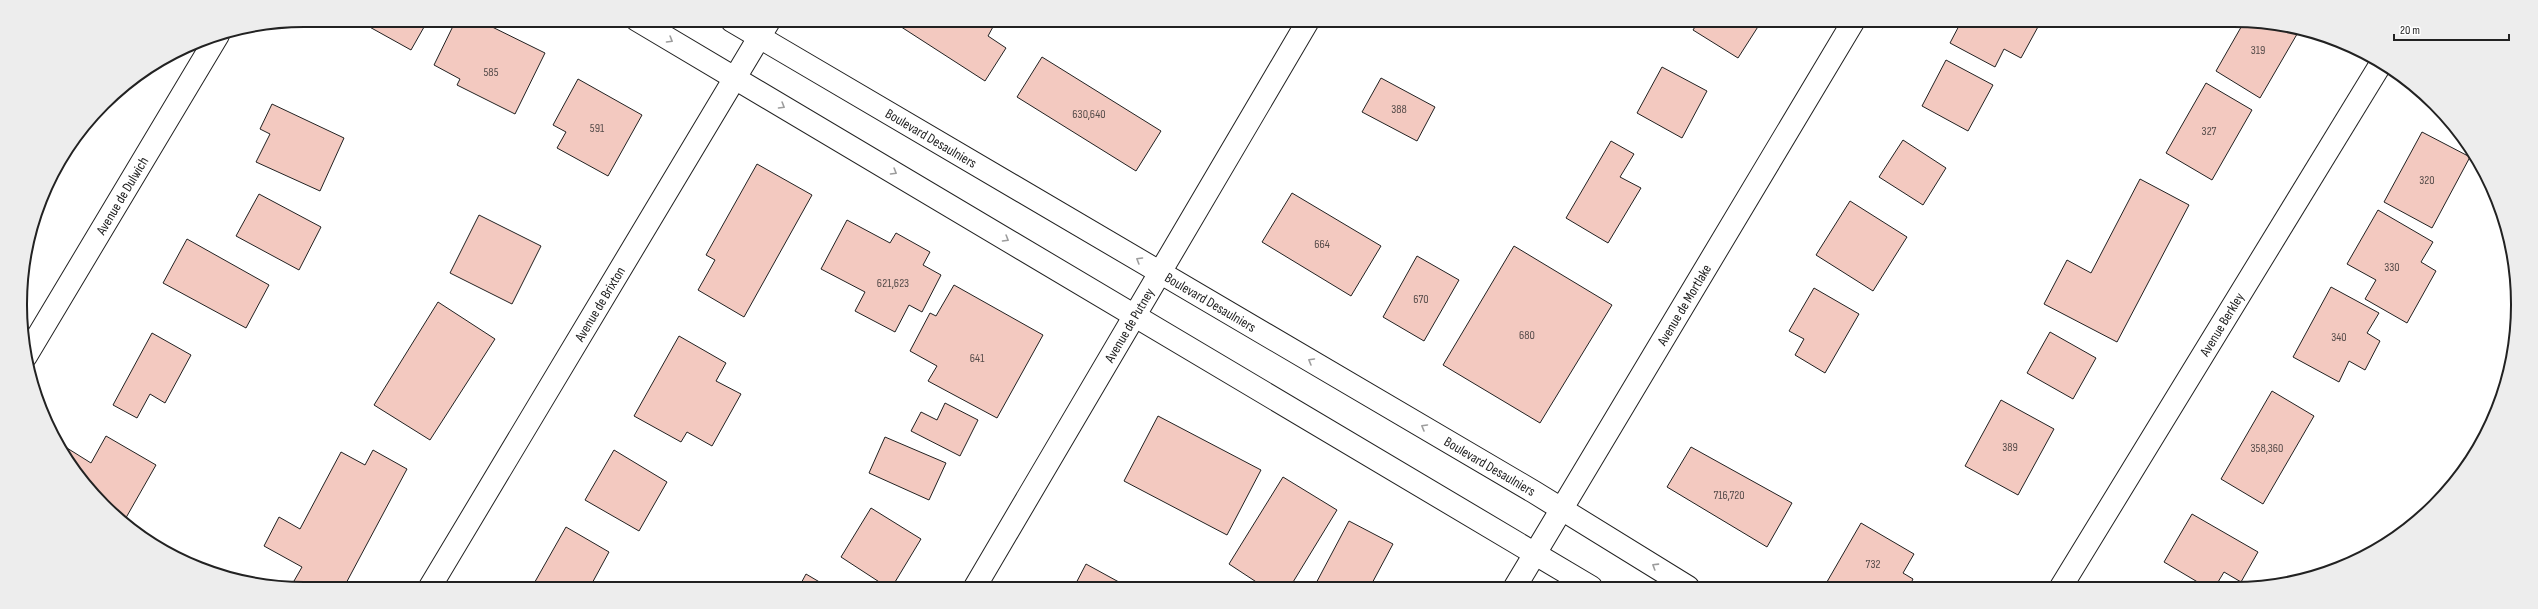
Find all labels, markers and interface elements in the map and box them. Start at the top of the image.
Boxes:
scale bar [2394,16,2509,42]
text: 20 m [2400,23,2420,38]
one-way arrow [666,36,673,43]
house number: 319 [2251,43,2265,58]
house number: 585 [484,65,499,80]
one-way arrow [778,102,785,109]
house number: 388 [1391,102,1407,117]
street label: Boulevard Desaulniers [882,105,980,171]
house number: 630,640 [1072,107,1106,122]
house number: 591 [590,121,605,136]
house number: 327 [2202,124,2217,139]
street label: Avenue de Dulwich [92,154,152,238]
one-way arrow [890,168,897,175]
house number: 320 [2419,173,2435,188]
one-way arrow [1002,234,1009,241]
house number: 664 [1314,237,1330,252]
one-way arrow [1136,257,1143,264]
house number: 330 [2384,260,2400,275]
street label: Avenue de Mortlake [1653,261,1715,349]
street label: Avenue de Brixton [570,263,629,345]
street label: Boulevard Desaulniers [1162,269,1259,335]
house number: 621,623 [877,276,909,291]
street label: Avenue de Putney [1100,284,1158,366]
street label: Avenue Berkley [2195,289,2248,360]
house number: 670 [1413,292,1429,307]
house number: 680 [1519,328,1535,343]
house number: 340 [2331,330,2347,345]
house number: 641 [970,351,985,366]
one-way arrow [1308,359,1316,366]
one-way arrow [1421,425,1428,432]
street label: Boulevard Desaulniers [1441,433,1539,500]
house number: 389 [2002,440,2018,455]
house number: 358,360 [2251,441,2283,456]
house number: 716,720 [1713,488,1745,503]
house number: 732 [1866,557,1880,572]
one-way arrow [1652,563,1659,571]

